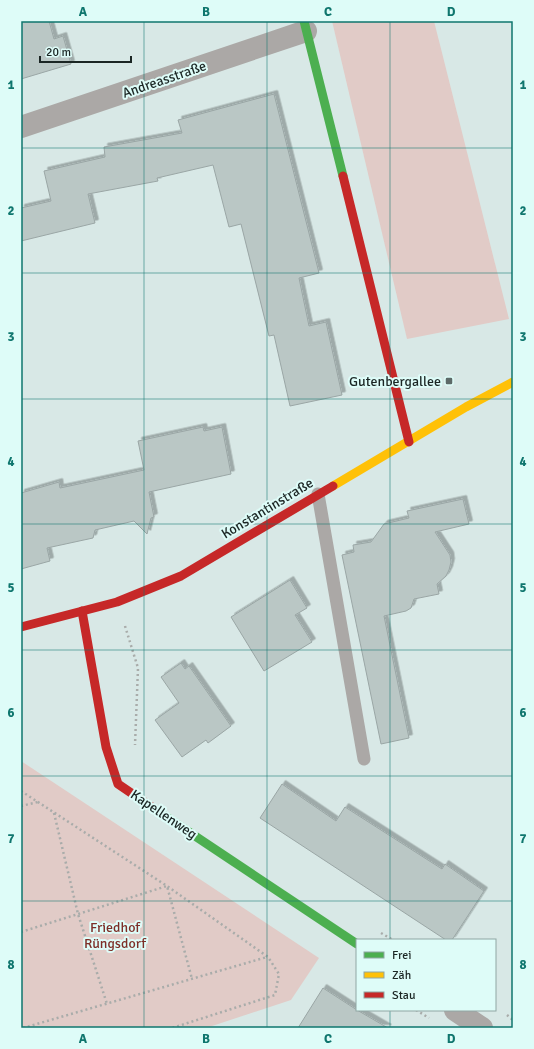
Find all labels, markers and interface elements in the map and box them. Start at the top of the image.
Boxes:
text: A [79,4,88,20]
text: B [202,4,210,20]
text: C [324,4,332,20]
text: D [447,4,456,20]
scale bar [40,38,131,64]
text: 20 m [46,45,71,60]
street label: Andreasstraße [120,57,208,102]
text: 1 [7,77,15,93]
text: 1 [519,77,527,93]
text: 2 [7,203,15,219]
text: 2 [519,203,527,219]
text: 3 [7,329,15,345]
text: 3 [519,329,527,345]
place label: Gutenbergallee [349,373,441,390]
marker: Gutenbergallee [444,376,454,386]
text: 4 [7,454,15,470]
text: 4 [519,454,527,470]
street label: Konstantinstraße [218,474,316,543]
text: 5 [7,580,15,596]
text: 5 [519,580,527,596]
text: 6 [7,705,15,721]
text: 6 [519,705,527,721]
street label: Kapellenweg [127,786,200,843]
text: 7 [7,831,15,847]
text: 7 [519,831,527,847]
park label: Friedhof Rüngsdorf [84,919,147,952]
legend [356,939,496,1011]
text: Frei [392,948,411,963]
text: 8 [7,957,15,973]
text: 8 [519,957,527,973]
text: Zäh [392,968,411,983]
text: Stau [392,988,416,1003]
text: A [79,1031,88,1047]
text: B [202,1031,210,1047]
text: C [324,1031,332,1047]
text: D [447,1031,456,1047]

